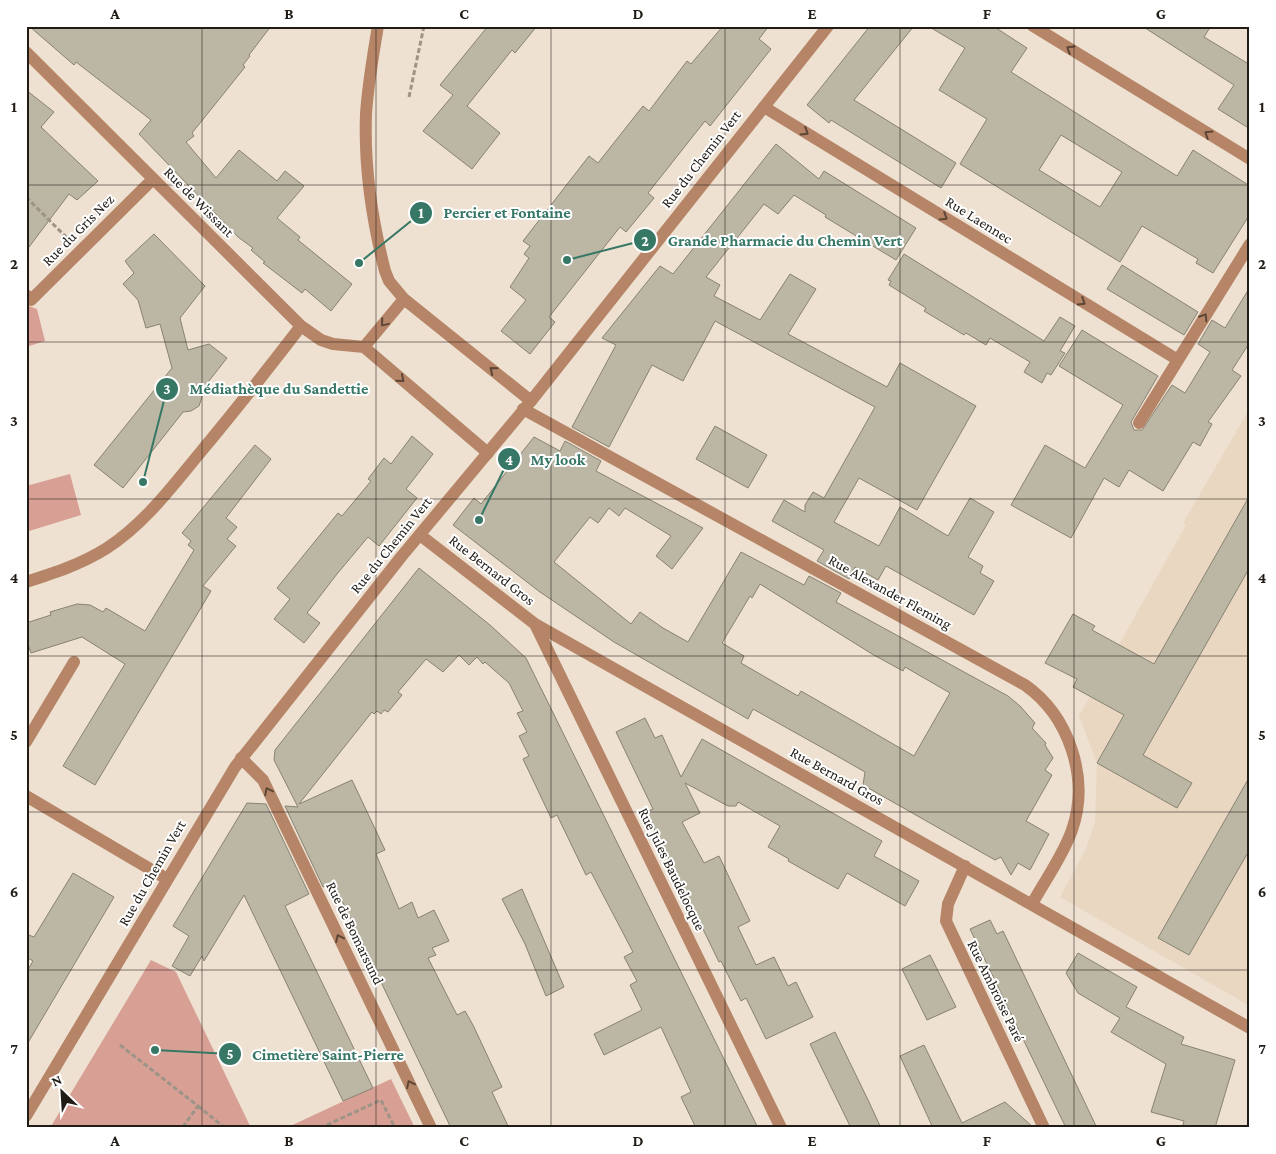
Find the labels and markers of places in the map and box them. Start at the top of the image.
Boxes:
callout: Percier et Fontaine [408,197,580,228]
callout: Grande Pharmacie du Chemin Vert [633,225,912,256]
callout: Médiathèque du Sandettie [154,373,378,404]
callout: My look [496,444,596,475]
callout: Cimetière Saint-Pierre [217,1039,414,1070]

